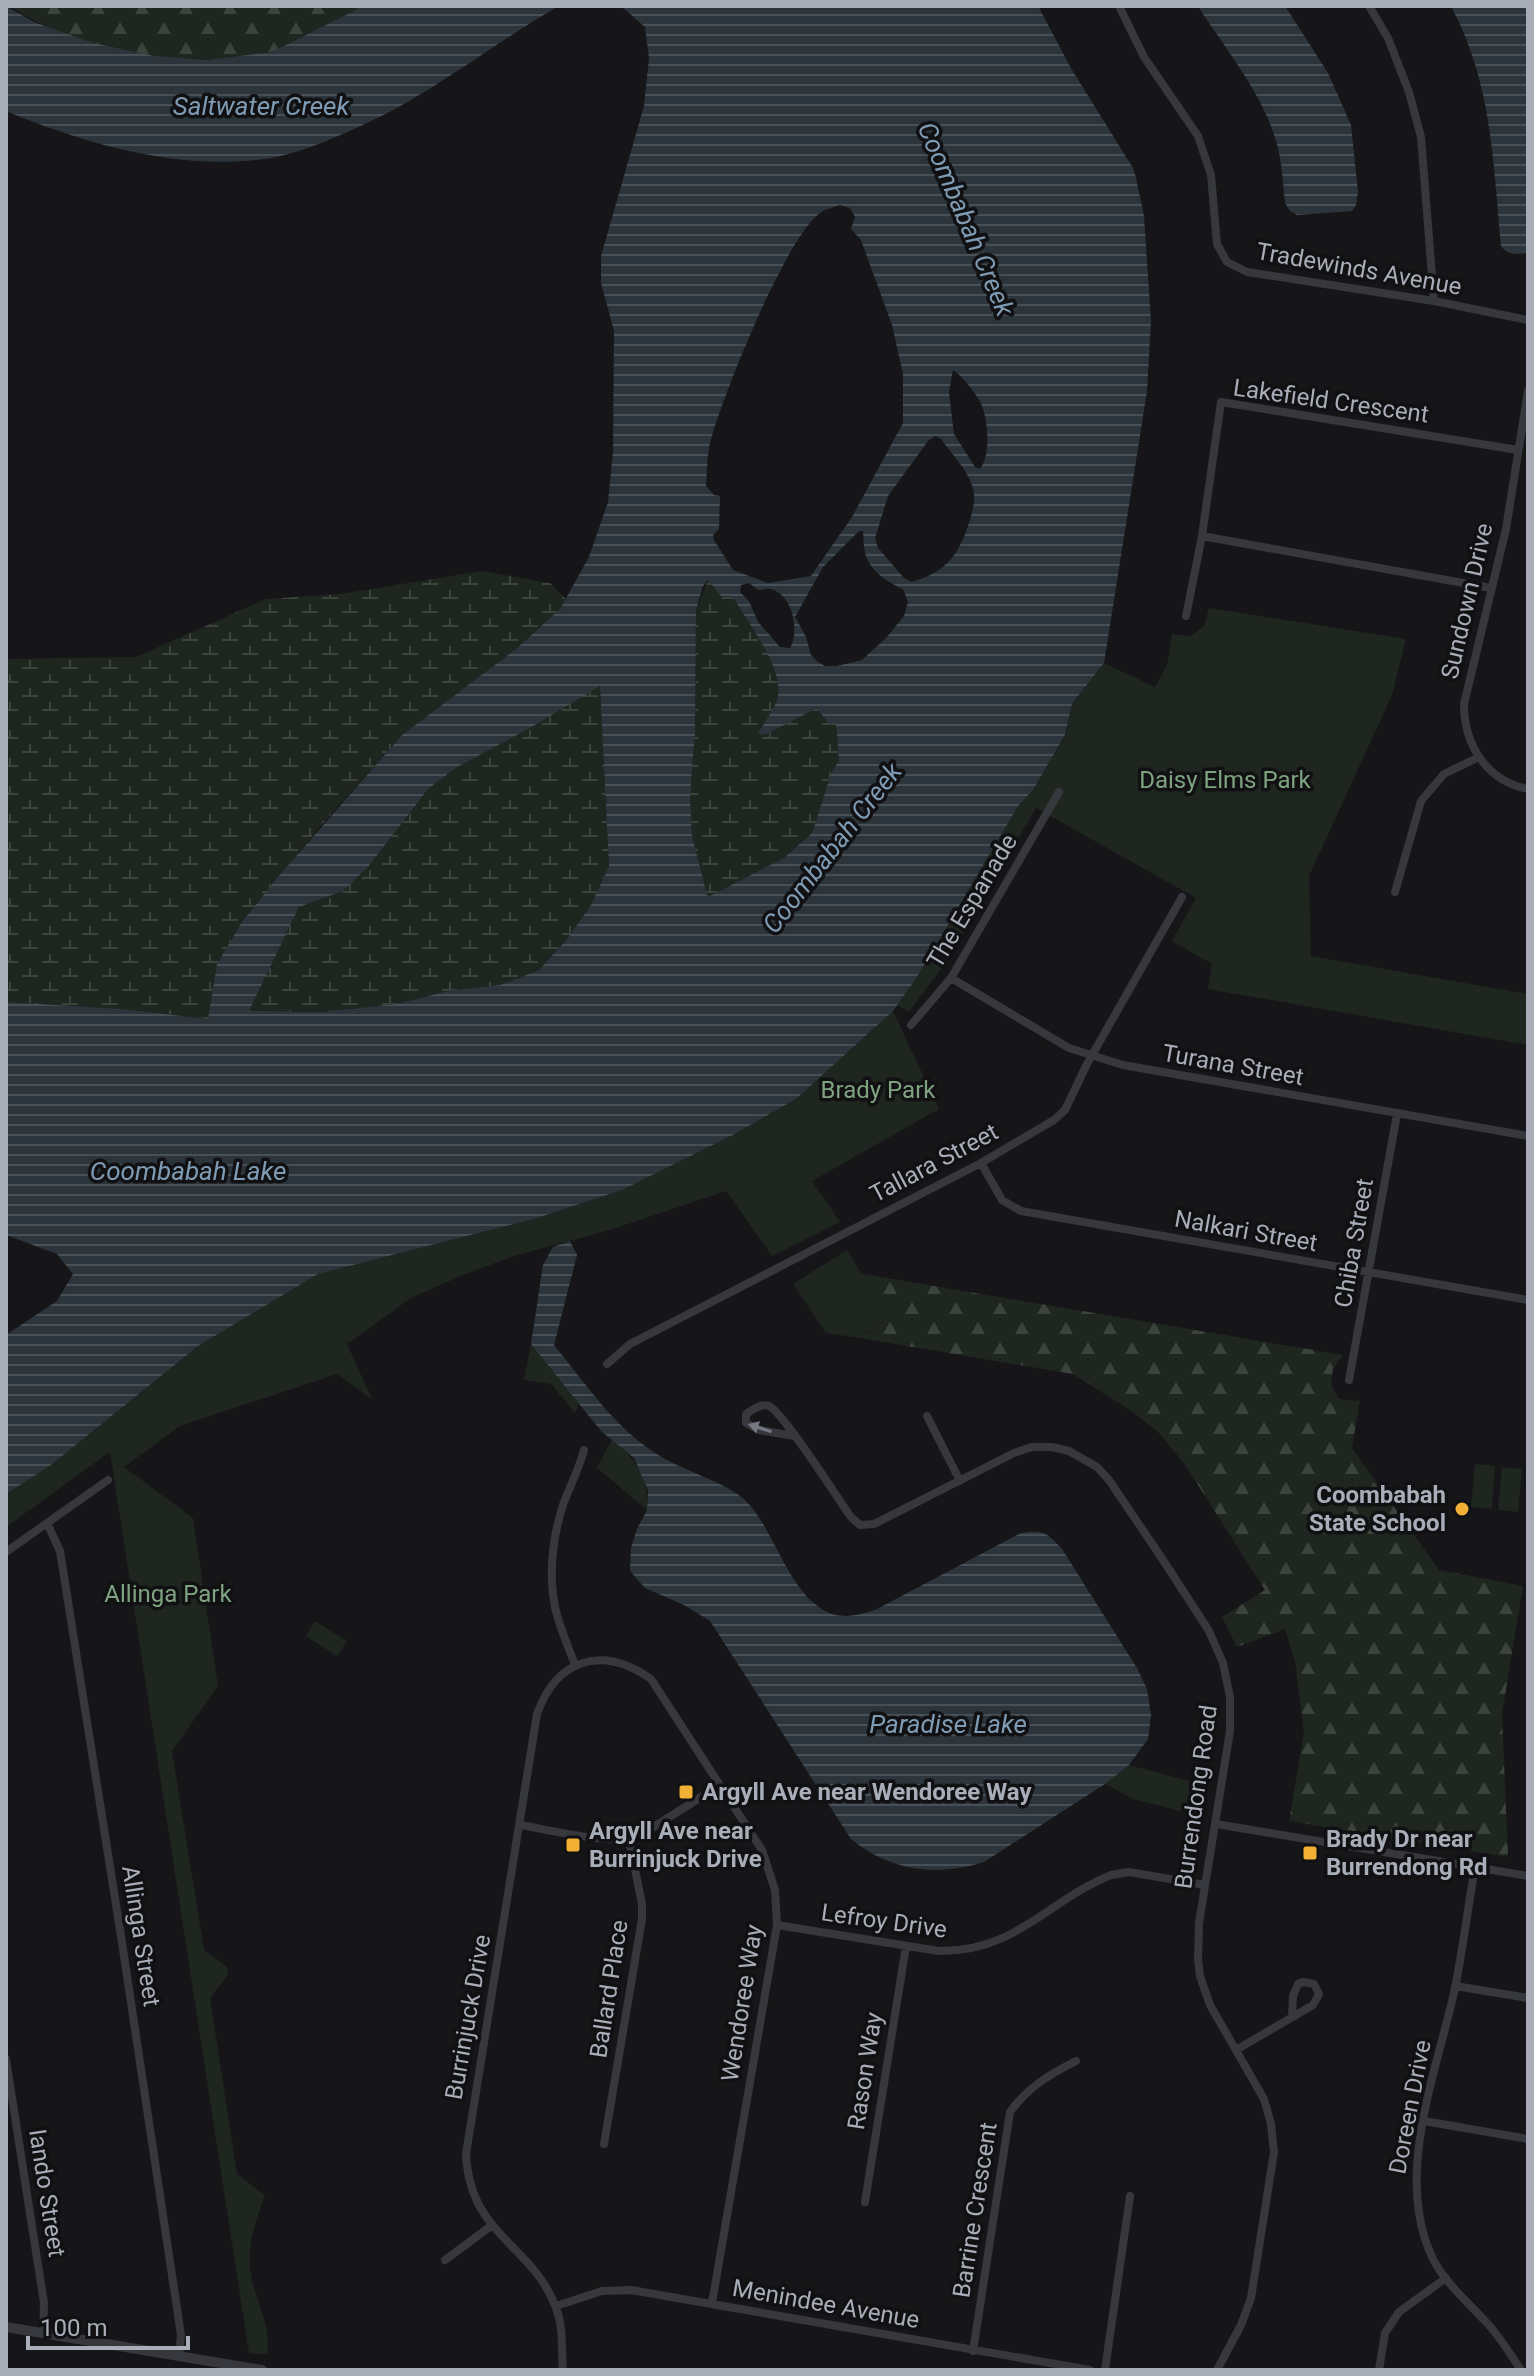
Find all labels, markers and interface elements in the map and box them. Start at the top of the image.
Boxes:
water label: Saltwater Creek [173,91,350,121]
water label: Coombabah Creek [912,118,1021,322]
street label: Tradewinds Avenue [1254,237,1464,301]
street label: Lakefield Crescent [1231,373,1431,429]
street label: Sundown Drive [1435,520,1499,682]
water label: Coombabah Creek [756,756,908,939]
park label: Daisy Elms Park [1139,766,1312,794]
street label: The Espanade [921,829,1023,973]
street label: Turana Street [1160,1039,1306,1091]
park label: Brady Park [821,1076,936,1104]
street label: Tallara Street [865,1118,1003,1208]
water label: Coombabah Lake [90,1156,286,1186]
street label: Chiba Street [1329,1176,1379,1310]
street label: Nalkari Street [1172,1205,1320,1257]
one-way arrow [748,1421,772,1434]
place label: Coombabah State School [1309,1481,1446,1537]
marker: Coombabah State School [1453,1500,1471,1518]
park label: Allinga Park [104,1580,232,1608]
street label: Burrendong Road [1169,1703,1223,1891]
water label: Paradise Lake [869,1709,1027,1739]
place label: Argyll Ave near Wendoree Way [702,1778,1032,1806]
marker: Argyll Ave near Wendoree Way [677,1783,695,1801]
place label: Argyll Ave near Burrinjuck Drive [589,1817,762,1873]
place label: Brady Dr near Burrendong Rd [1326,1825,1488,1881]
marker: Argyll Ave near Burrinjuck Drive [564,1836,582,1854]
marker: Brady Dr near Burrendong Rd [1301,1844,1319,1862]
street label: Allinga Street [116,1864,166,2009]
street label: Lefroy Drive [819,1898,949,1944]
street label: Ballard Place [584,1918,634,2060]
street label: Wendoree Way [716,1922,768,2084]
street label: Burrinjuck Drive [440,1932,496,2102]
street label: Rason Way [842,2010,888,2132]
street label: Doreen Drive [1383,2038,1437,2176]
street label: Barrine Crescent [947,2120,1003,2300]
street label: Iando Street [23,2127,71,2259]
street label: Menindee Avenue [730,2274,922,2334]
scale bar [28,2300,188,2350]
text: 100 m [40,2314,107,2342]

